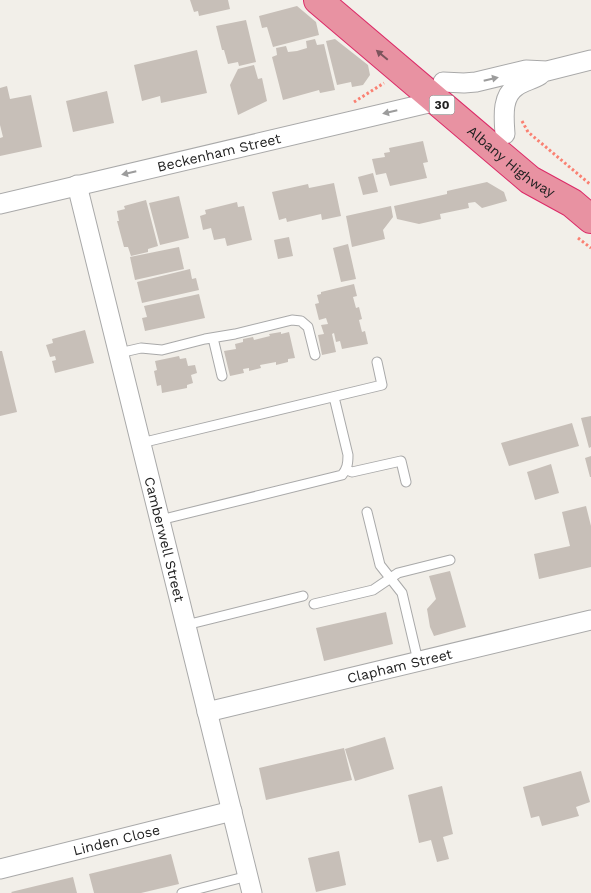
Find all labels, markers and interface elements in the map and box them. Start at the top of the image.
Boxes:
one-way arrow [376,49,389,60]
one-way arrow [484,75,499,83]
road number: 30 [430,96,454,114]
one-way arrow [382,108,397,116]
street label: Albany Highway [464,122,558,200]
street label: Beckenham Street [156,130,282,175]
one-way arrow [122,169,137,177]
street label: Camberwell Street [141,475,188,604]
street label: Clapham Street [345,646,454,686]
street label: Linden Close [71,821,161,858]

